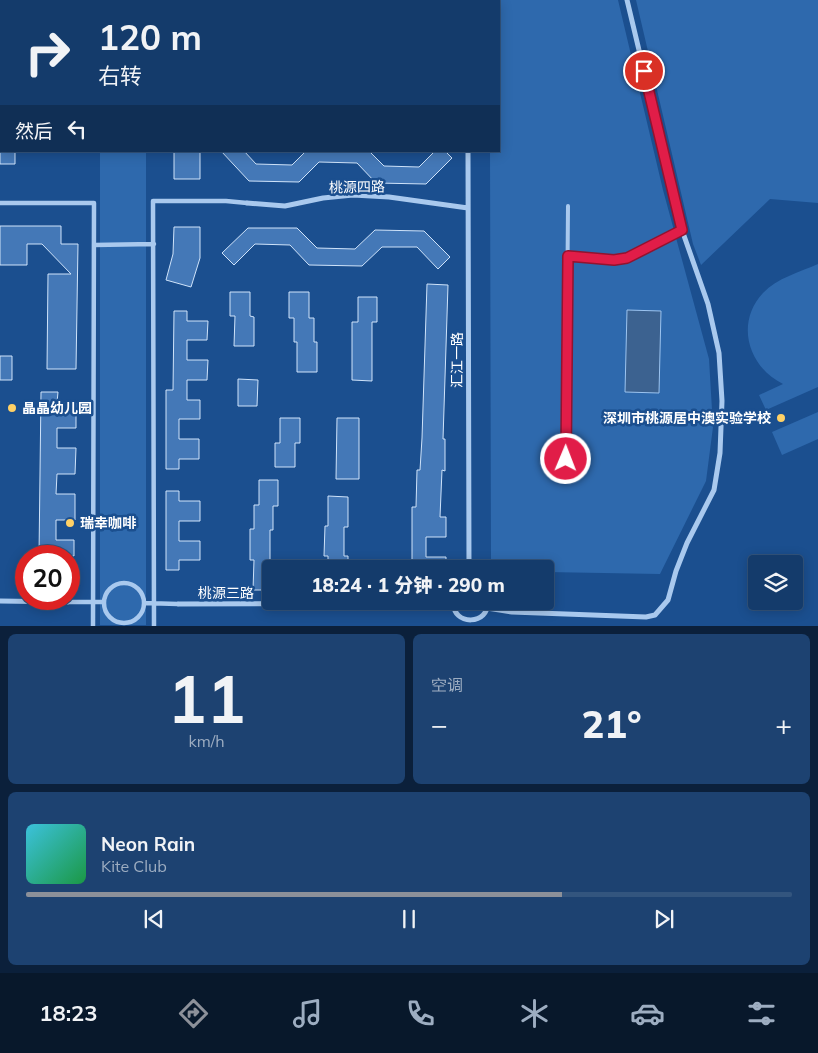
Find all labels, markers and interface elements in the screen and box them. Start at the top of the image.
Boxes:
text: 120 m [98,15,202,59]
icon: right [15,20,80,85]
pin [623,50,665,92]
icon: arrive [630,57,658,85]
text: 右转 [98,62,142,90]
icon: left [63,115,91,143]
text: 然后 [15,119,53,143]
street label: 桃源四路 [329,178,385,196]
street label: 汇江一路 [448,332,466,388]
place label: 晶晶幼儿园 [22,399,92,417]
marker: 晶晶幼儿园 [6,402,18,414]
place label: 深圳市桃源居中澳实验学校 [603,409,771,427]
marker: 深圳市桃源居中澳实验学校 [775,412,787,424]
position arrow [539,432,591,484]
place label: 瑞幸咖啡 [80,514,137,532]
marker: 瑞幸咖啡 [64,517,76,529]
speed limit sign: 20 [15,545,80,610]
map controls [748,555,803,610]
button: layers [748,555,803,610]
text: 18:24 · 1 分钟 · 290 m [311,573,505,597]
street label: 桃源三路 [198,584,254,602]
text: 11 [167,658,246,739]
text: 空调 [431,675,463,695]
text: 21° [581,700,642,748]
text: − [431,707,448,742]
text: + [775,707,792,742]
text: km/h [188,731,225,751]
text: Neon Rain [101,832,195,856]
text: Kite Club [101,856,167,876]
icon: previous [140,905,168,933]
icon: pause [395,905,423,933]
icon: next [650,905,678,933]
icon: directions [176,996,211,1031]
icon: music [290,996,325,1031]
icon: phone [403,996,438,1031]
icon: climate [517,996,552,1031]
icon: car [630,996,665,1031]
icon: filters [744,996,779,1031]
text: 18:23 [39,999,98,1027]

